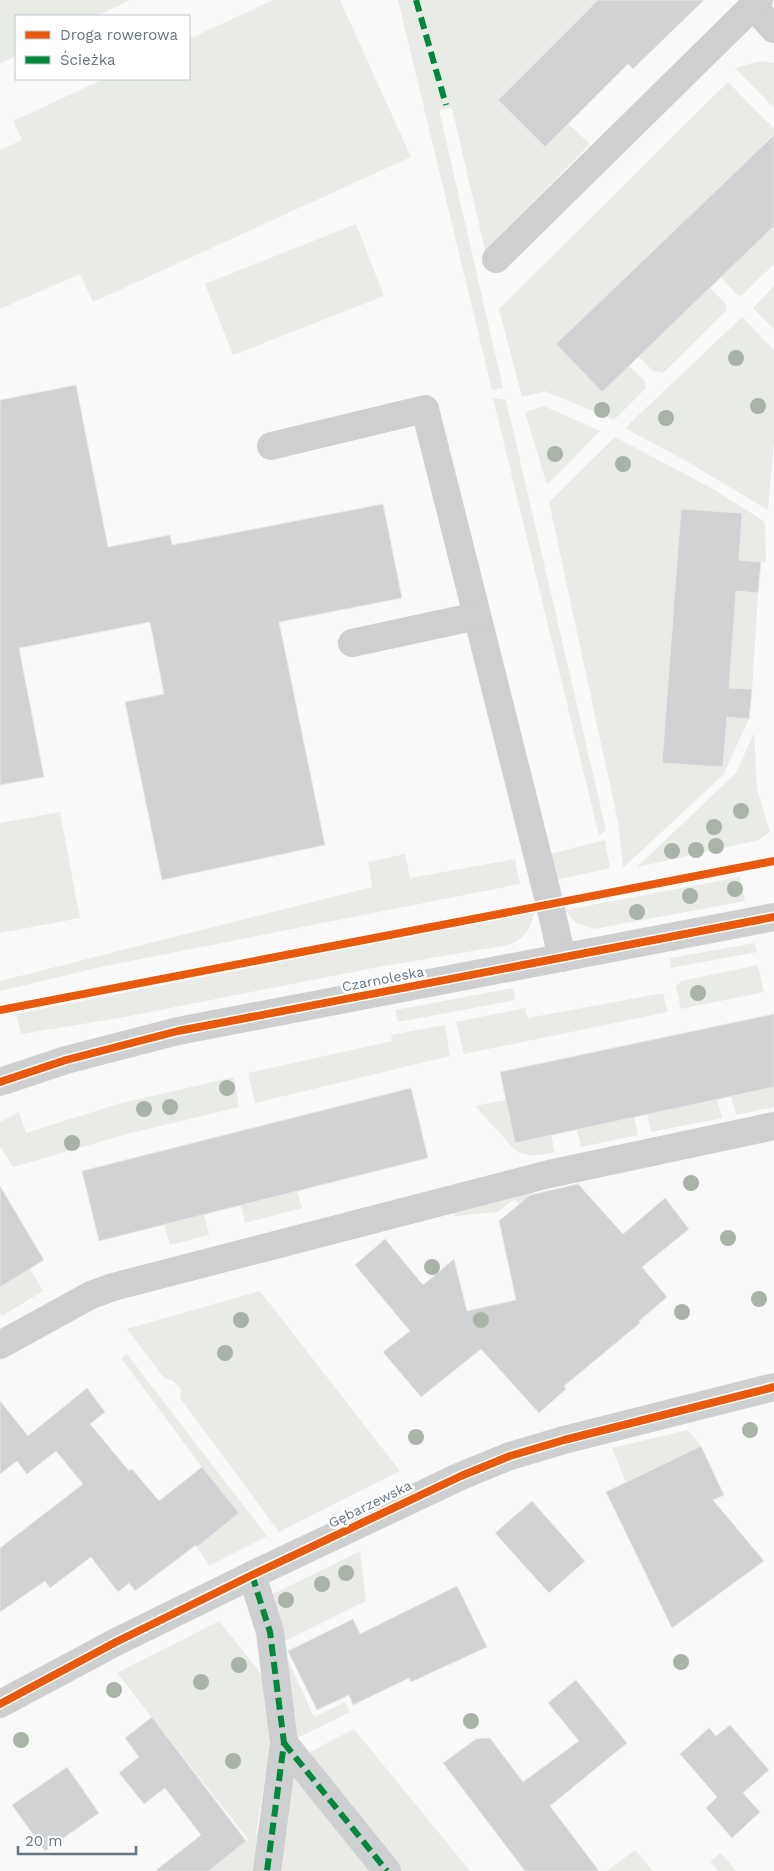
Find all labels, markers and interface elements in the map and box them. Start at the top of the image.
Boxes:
legend [15,15,190,80]
text: Droga rowerowa [60,26,178,44]
text: Ścieżka [60,50,116,69]
street label: Czarnoleska [341,963,425,995]
street label: Gębarzewska [326,1477,414,1531]
scale bar [18,1824,135,1856]
text: 20 m [25,1832,63,1850]

